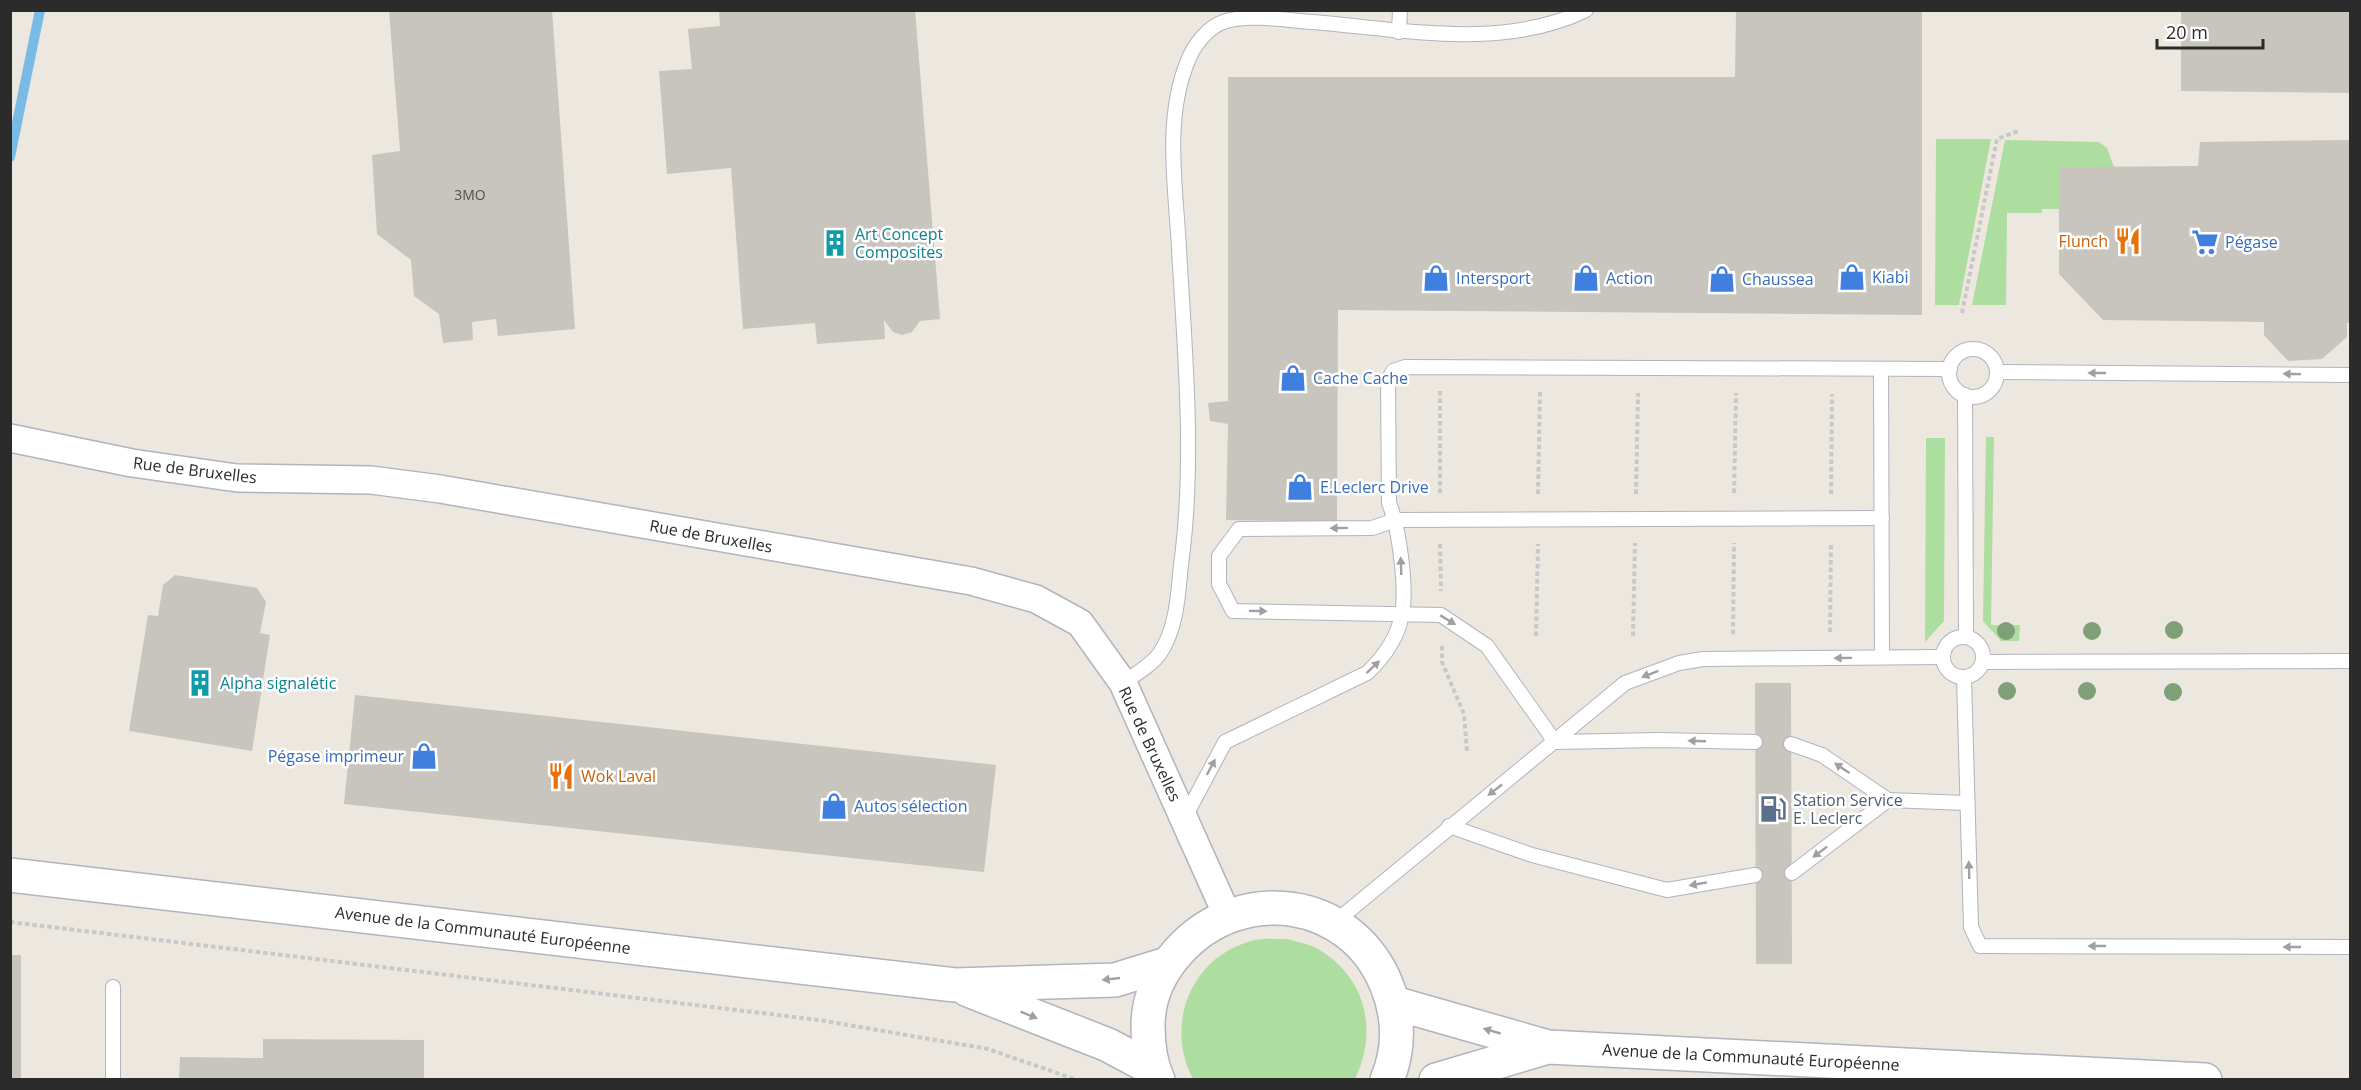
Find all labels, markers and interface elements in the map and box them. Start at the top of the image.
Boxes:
scale bar [2157,12,2264,50]
text: 20 m [2166,20,2208,44]
house number: 3MO [454,185,486,204]
place label: Art Concept Composites [855,223,943,263]
restaurant icon: Flunch [2113,226,2143,256]
supermarket icon: Pégase [2190,227,2220,257]
building icon: Art Concept Composites [820,228,850,258]
place label: Flunch [2059,230,2108,252]
place label: Pégase [2225,231,2278,253]
shop icon: Kiabi [1837,262,1867,292]
shop icon: Intersport [1421,263,1451,293]
shop icon: Action [1571,263,1601,293]
shop icon: Chaussea [1707,264,1737,294]
place label: Kiabi [1872,266,1909,288]
place label: Intersport [1456,267,1531,289]
place label: Action [1606,267,1653,289]
place label: Chaussea [1742,268,1814,290]
shop icon: Cache Cache [1278,363,1308,393]
place label: Cache Cache [1313,367,1408,389]
one-way arrow [2088,368,2107,378]
one-way arrow [2283,369,2302,379]
street label: Rue de Bruxelles [132,451,258,489]
shop icon: E.Leclerc Drive [1285,472,1315,502]
place label: E.Leclerc Drive [1320,476,1429,498]
street label: Rue de Bruxelles [648,514,774,558]
one-way arrow [1329,523,1348,533]
one-way arrow [1396,557,1406,576]
one-way arrow [1249,606,1268,616]
one-way arrow [1440,615,1456,626]
one-way arrow [1833,653,1852,663]
one-way arrow [1365,660,1380,674]
building icon: Alpha signalétic [185,668,215,698]
one-way arrow [1641,670,1659,679]
place label: Alpha signalétic [220,672,337,694]
street label: Rue de Bruxelles [1114,683,1186,805]
one-way arrow [1687,736,1706,746]
shop icon: Pégase imprimeur [409,741,439,771]
place label: Pégase imprimeur [268,745,404,767]
one-way arrow [1206,759,1216,776]
restaurant icon: Wok Laval [546,761,576,791]
one-way arrow [1834,762,1850,774]
place label: Wok Laval [581,765,656,787]
one-way arrow [1487,783,1502,795]
place label: Station Service E. Leclerc [1793,789,1903,829]
shop icon: Autos sélection [819,791,849,821]
fuel station icon: Station Service E. Leclerc [1758,794,1788,824]
place label: Autos sélection [854,795,968,817]
one-way arrow [1813,845,1828,857]
one-way arrow [1964,860,1974,879]
one-way arrow [1688,880,1707,889]
street label: Avenue de la Communauté Européenne [334,901,632,959]
one-way arrow [2088,941,2107,951]
one-way arrow [2283,942,2302,952]
one-way arrow [1101,975,1120,984]
one-way arrow [1020,1010,1038,1020]
one-way arrow [1483,1026,1501,1035]
street label: Avenue de la Communauté Européenne [1602,1038,1900,1076]

